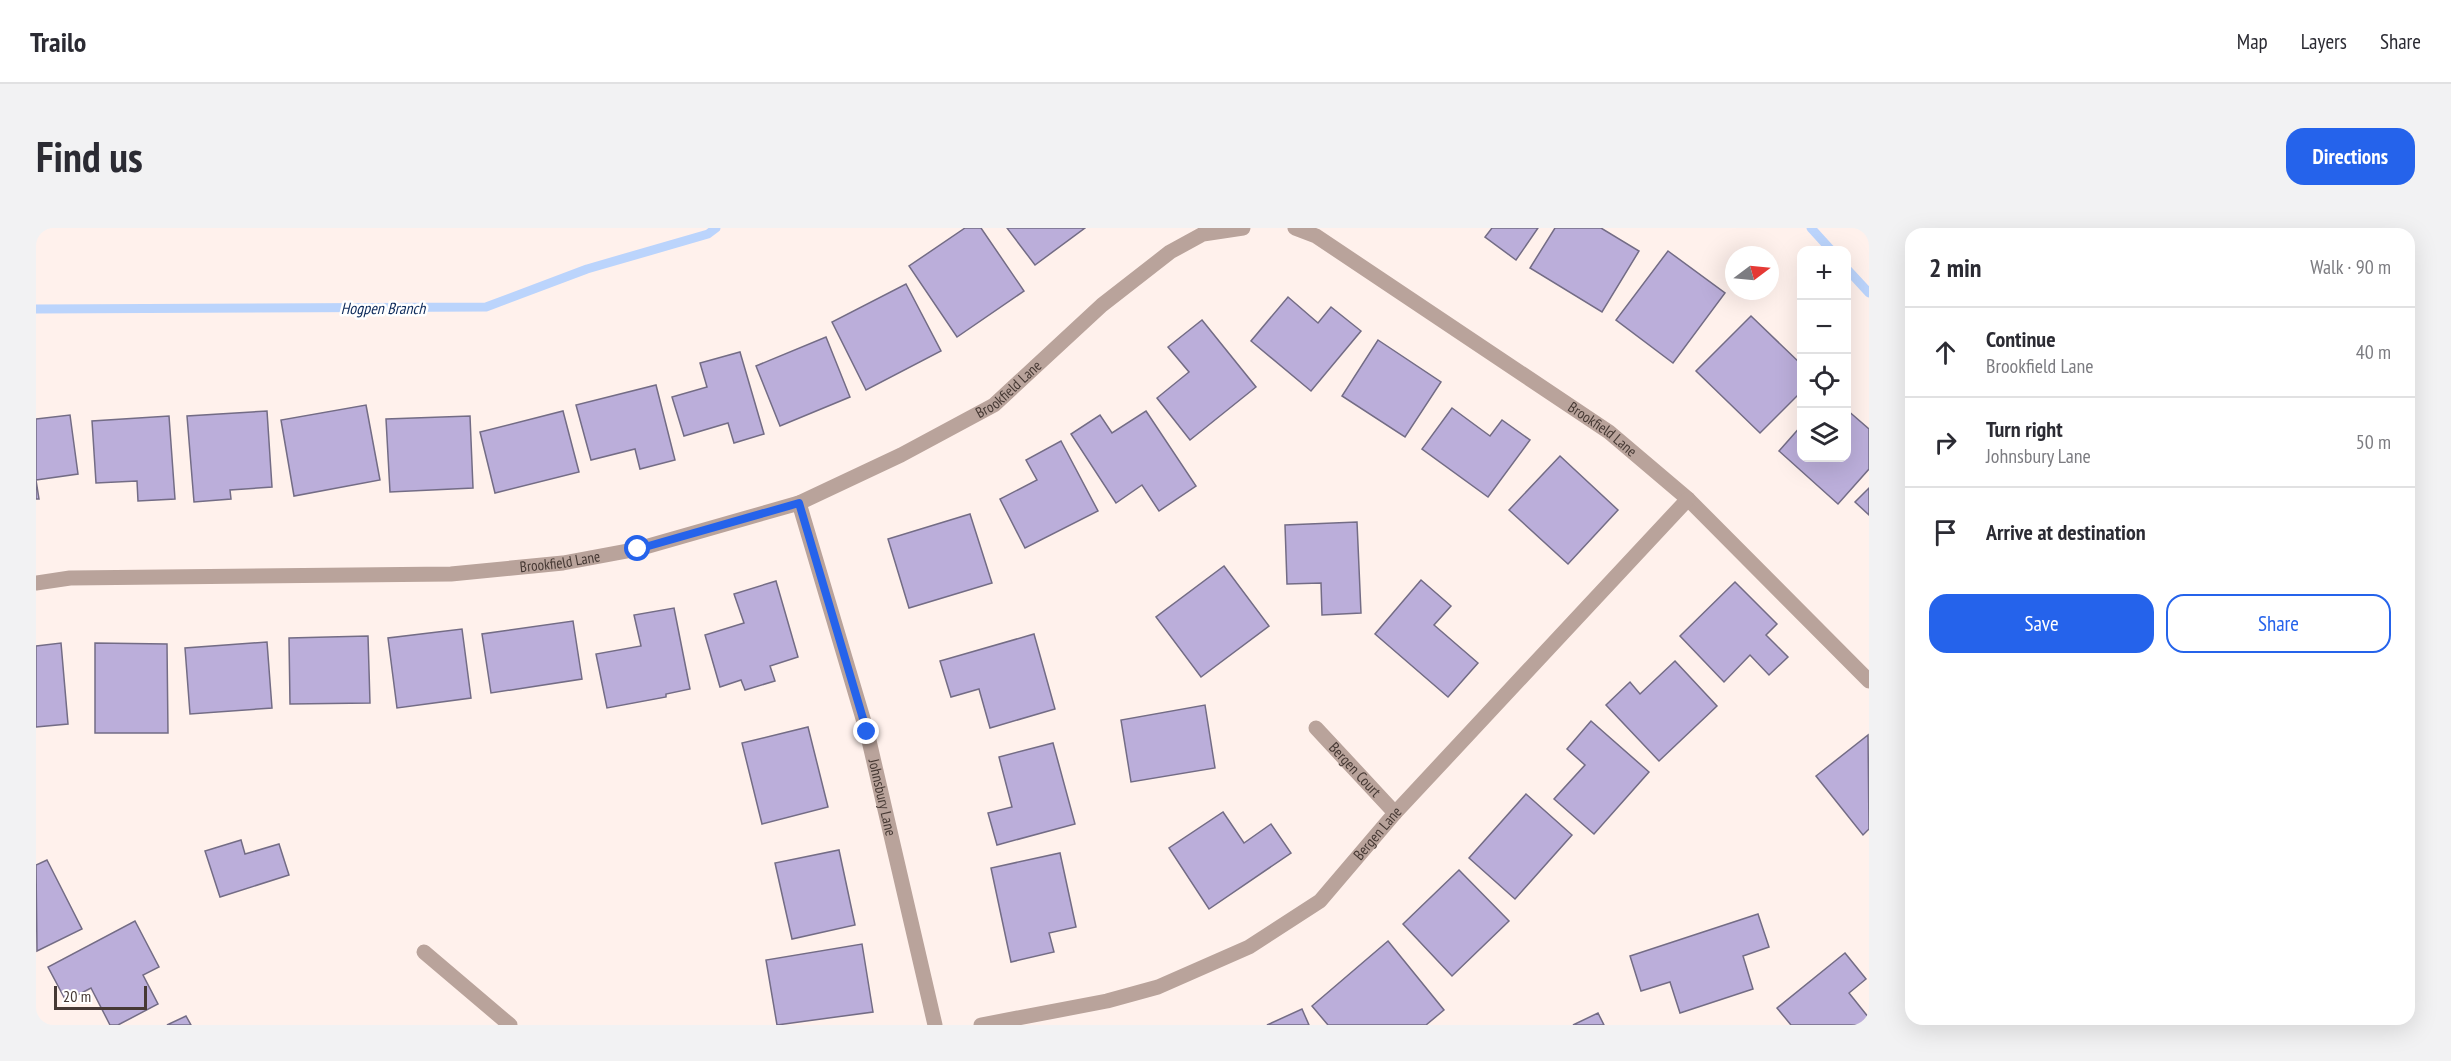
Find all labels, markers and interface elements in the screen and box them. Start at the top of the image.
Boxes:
text: Trailo [30,23,86,60]
text: Map [2237,28,2268,55]
text: Layers [2301,28,2347,55]
text: Share [2380,28,2421,55]
button: Directions [2286,128,2415,185]
text: Find us [36,129,143,184]
north arrow [1725,246,1779,300]
map controls [1797,246,1851,462]
button: + [1797,246,1851,300]
text: 2 min [1929,251,1982,284]
text: Walk · 90 m [2310,254,2391,280]
water label: Hogpen Branch [341,298,426,318]
button: − [1797,300,1851,354]
text: Continue [1986,325,2056,353]
icon: ahead [1929,336,1962,369]
text: 40 m [2356,339,2391,365]
text: Brookfield Lane [1986,353,2094,379]
button: locate [1797,354,1851,408]
street label: Brookfield Lane [972,356,1045,422]
street label: Brookfield Lane [1565,397,1641,460]
button: layers [1797,408,1851,462]
text: Turn right [1986,415,2063,443]
icon: right [1929,426,1962,459]
text: 50 m [2356,429,2391,455]
text: Johnsbury Lane [1986,443,2091,469]
icon: arrive [1929,516,1962,549]
text: Arrive at destination [1986,518,2146,546]
route start [624,535,650,561]
street label: Brookfield Lane [519,546,601,576]
button: Save [1929,594,2154,653]
button: Share [2166,594,2391,653]
route end [853,718,879,744]
street label: Bergen Court [1325,738,1385,801]
street label: Johnsbury Lane [864,756,901,838]
street label: Bergen Lane [1349,802,1405,864]
scale bar [54,983,147,1010]
text: 20 m [63,986,91,1006]

